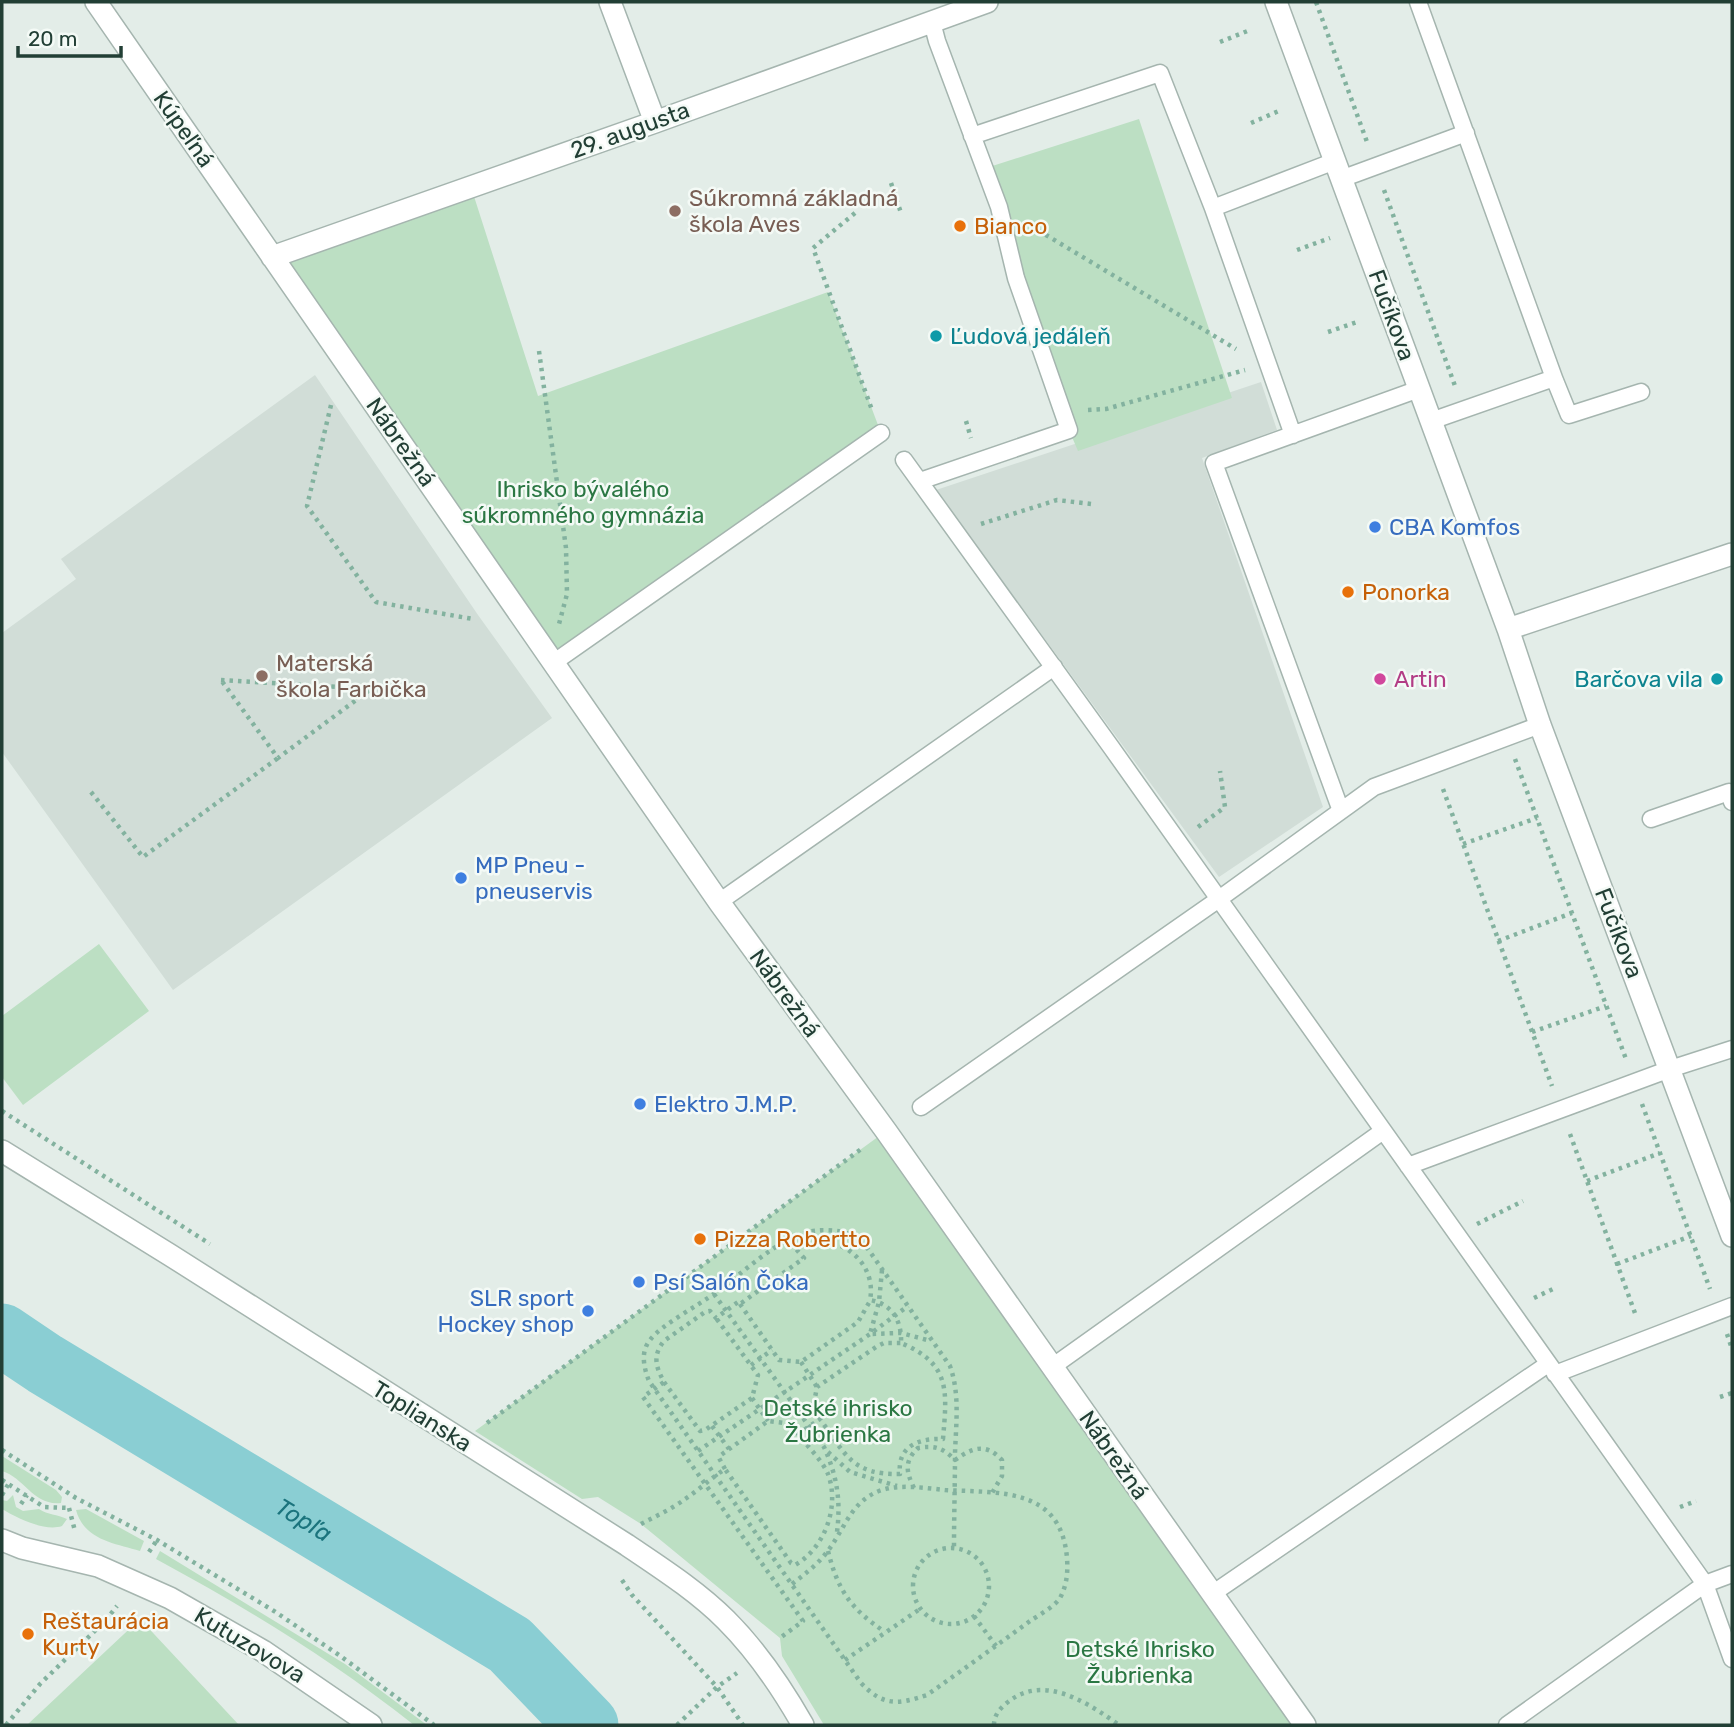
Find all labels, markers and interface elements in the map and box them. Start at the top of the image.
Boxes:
scale bar [18,14,121,58]
text: 20 m [28,26,77,51]
street label: Kúpeľná [148,85,220,173]
street label: 29. augusta [567,96,693,164]
place label: Súkromná základná škola Aves [689,184,898,238]
marker: Súkromná základná škola Aves [667,203,683,219]
place label: Bianco [974,212,1047,240]
marker: Bianco [952,218,968,234]
street label: Fučíkova [1363,266,1421,364]
place label: Ľudová jedáleň [950,322,1111,350]
marker: Ľudová jedáleň [928,328,944,344]
street label: Nábrežná [360,392,442,492]
park label: Ihrisko bývalého súkromného gymnázia [462,475,704,529]
place label: CBA Komfos [1389,513,1520,541]
marker: CBA Komfos [1367,519,1383,535]
place label: Ponorka [1362,578,1450,606]
marker: Ponorka [1340,584,1356,600]
place label: Materská škola Farbička [276,649,427,703]
place label: Artin [1394,665,1447,693]
place label: Barčova vila [1574,665,1703,693]
marker: Materská škola Farbička [254,668,270,684]
marker: Artin [1372,671,1388,687]
marker: Barčova vila [1709,671,1725,687]
place label: MP Pneu - pneuservis [475,851,593,905]
marker: MP Pneu - pneuservis [453,870,469,886]
street label: Fučíkova [1589,884,1649,982]
street label: Nábrežná [744,943,826,1043]
place label: Elektro J.M.P. [654,1090,797,1118]
marker: Elektro J.M.P. [632,1096,648,1112]
place label: Pizza Robertto [714,1225,871,1253]
marker: Pizza Robertto [692,1231,708,1247]
place label: Psí Salón Čoka [653,1268,809,1296]
marker: Psí Salón Čoka [631,1274,647,1290]
place label: SLR sport Hockey shop [438,1284,574,1338]
marker: SLR sport Hockey shop [580,1303,596,1319]
street label: Toplianska [367,1374,477,1458]
park label: Detské ihrisko Žubrienka [763,1394,913,1448]
street label: Nábrežná [1073,1405,1155,1505]
water label: Topľa [270,1493,337,1548]
street label: Kutuzovova [189,1601,311,1689]
place label: Reštaurácia Kurty [42,1607,169,1661]
marker: Reštaurácia Kurty [20,1626,36,1642]
park label: Detské Ihrisko Žubrienka [1065,1635,1215,1689]

